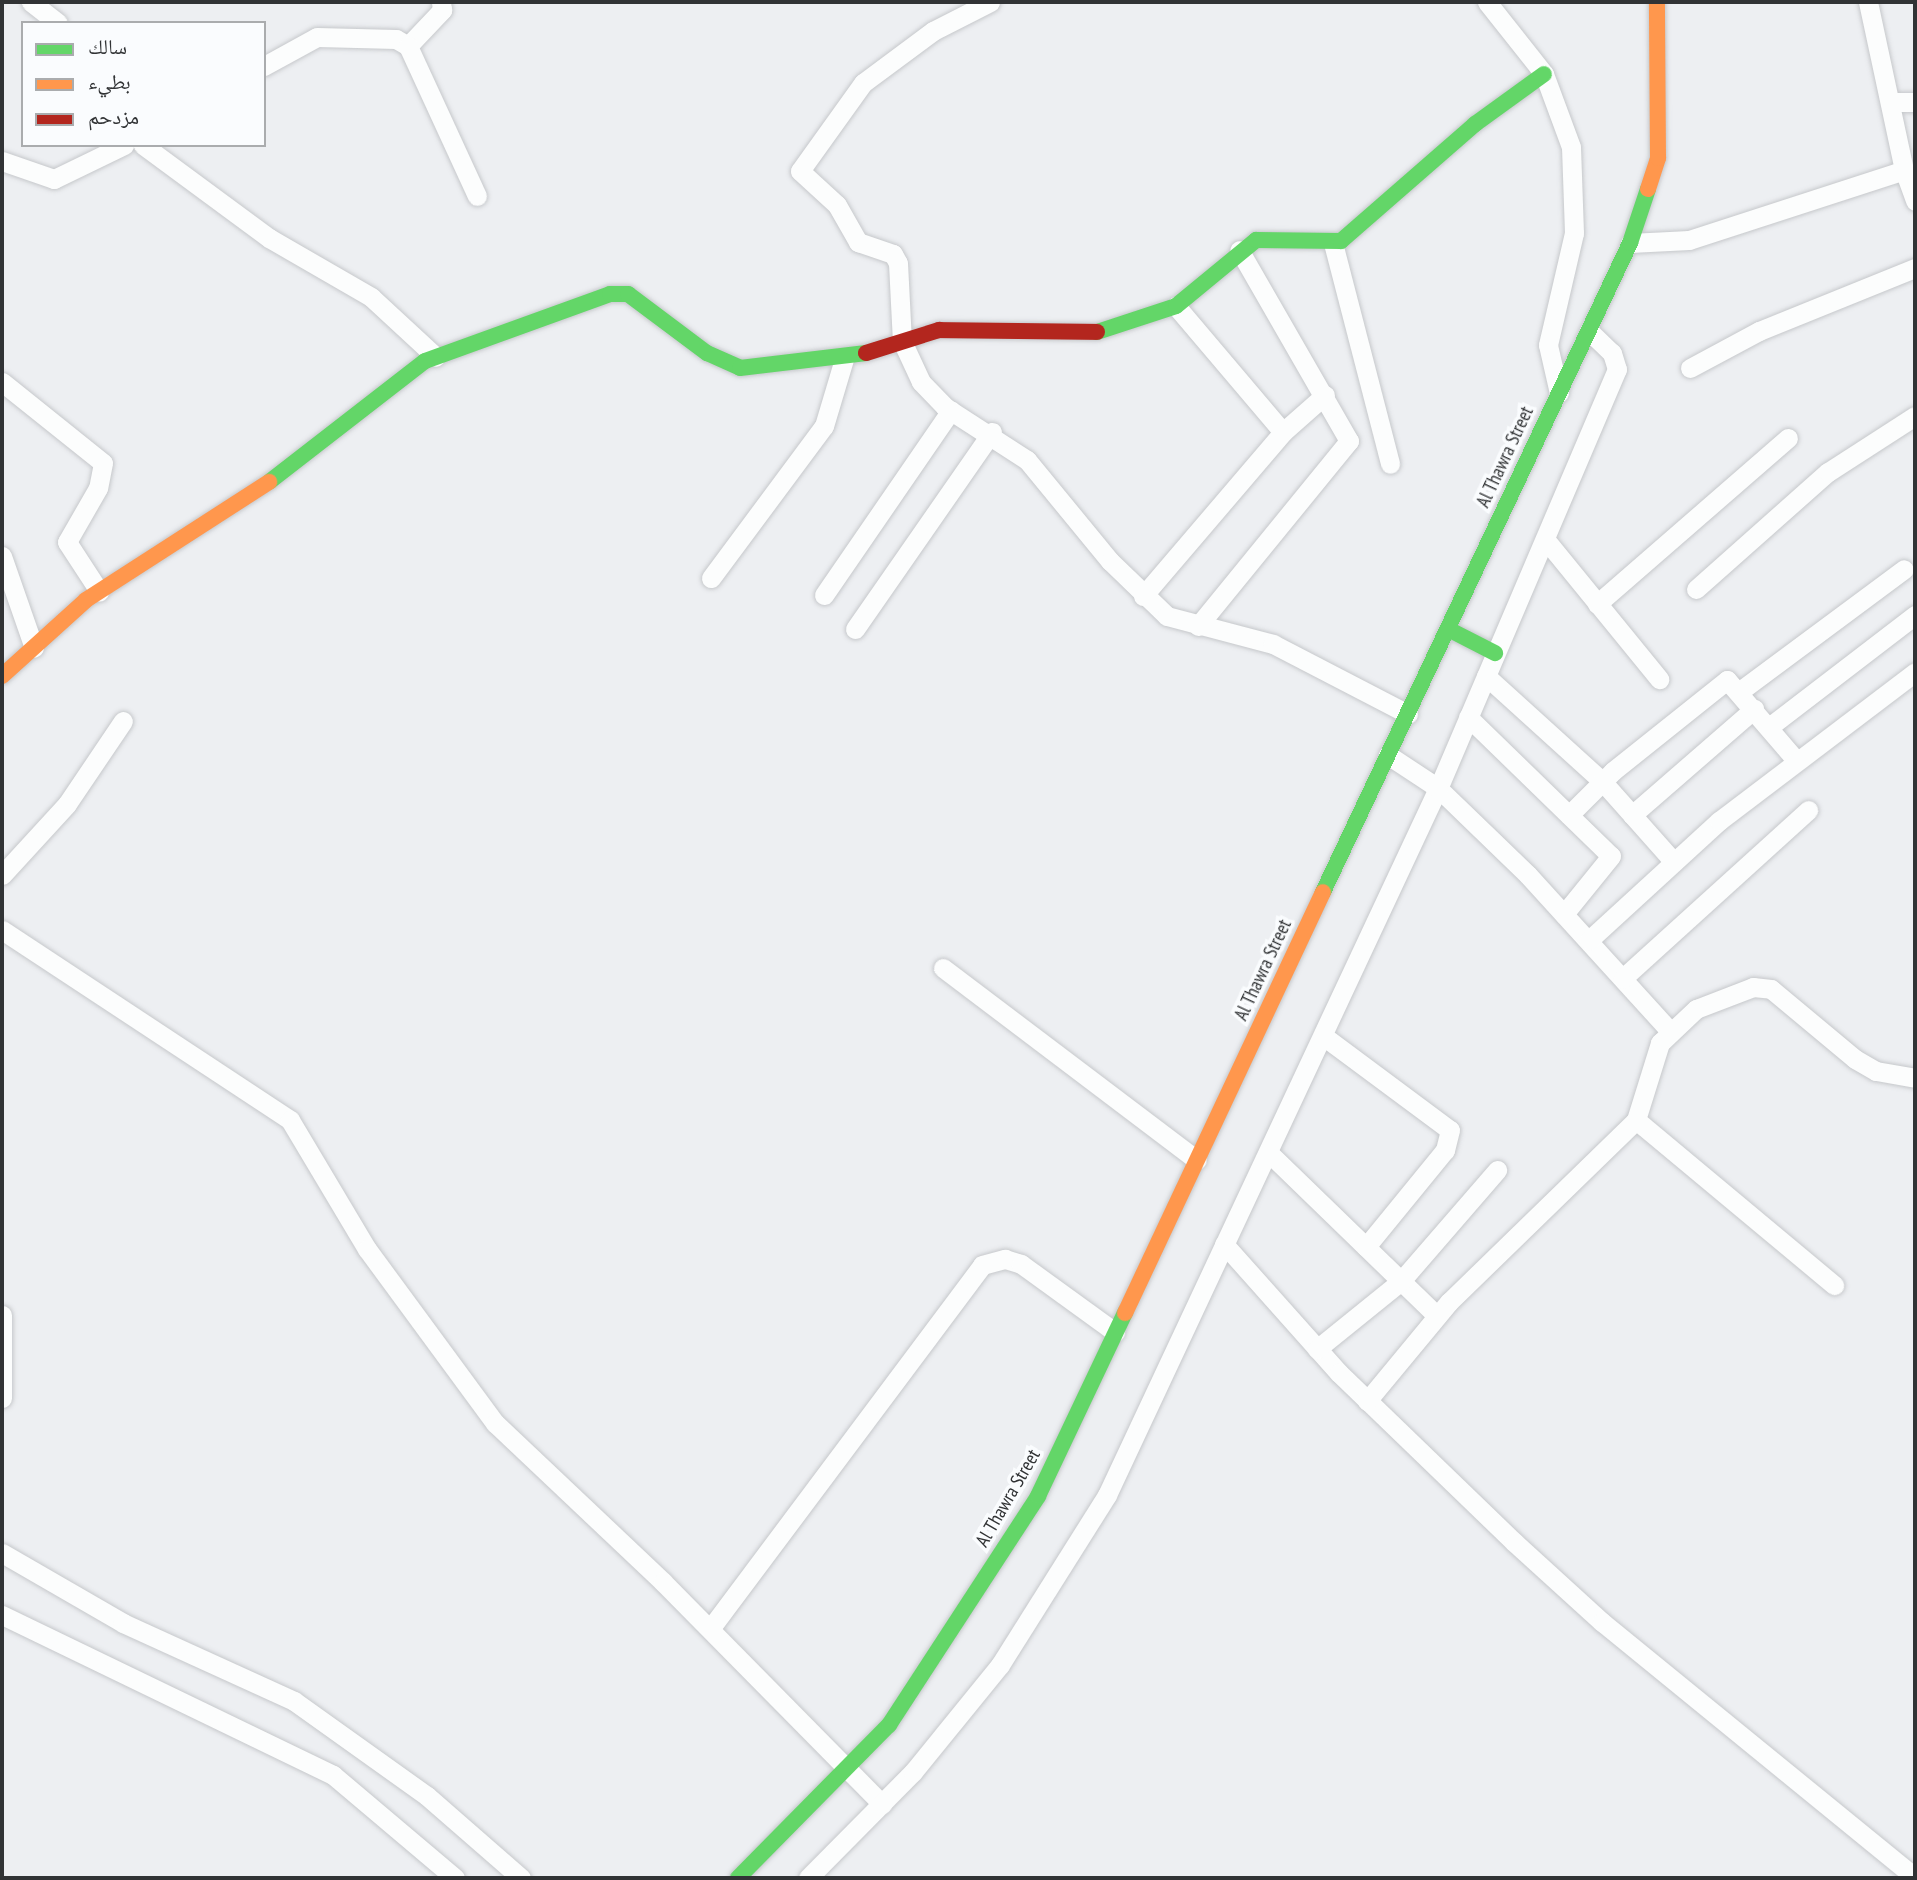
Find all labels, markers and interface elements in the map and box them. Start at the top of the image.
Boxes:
legend [21,21,266,147]
text: سالك [88,33,127,60]
text: بطيء [88,68,131,95]
text: مزدحم [88,103,139,130]
street label: Al Thawra Street [1472,403,1538,511]
street label: Al Thawra Street [1230,916,1296,1024]
street label: Al Thawra Street [971,1445,1045,1551]

